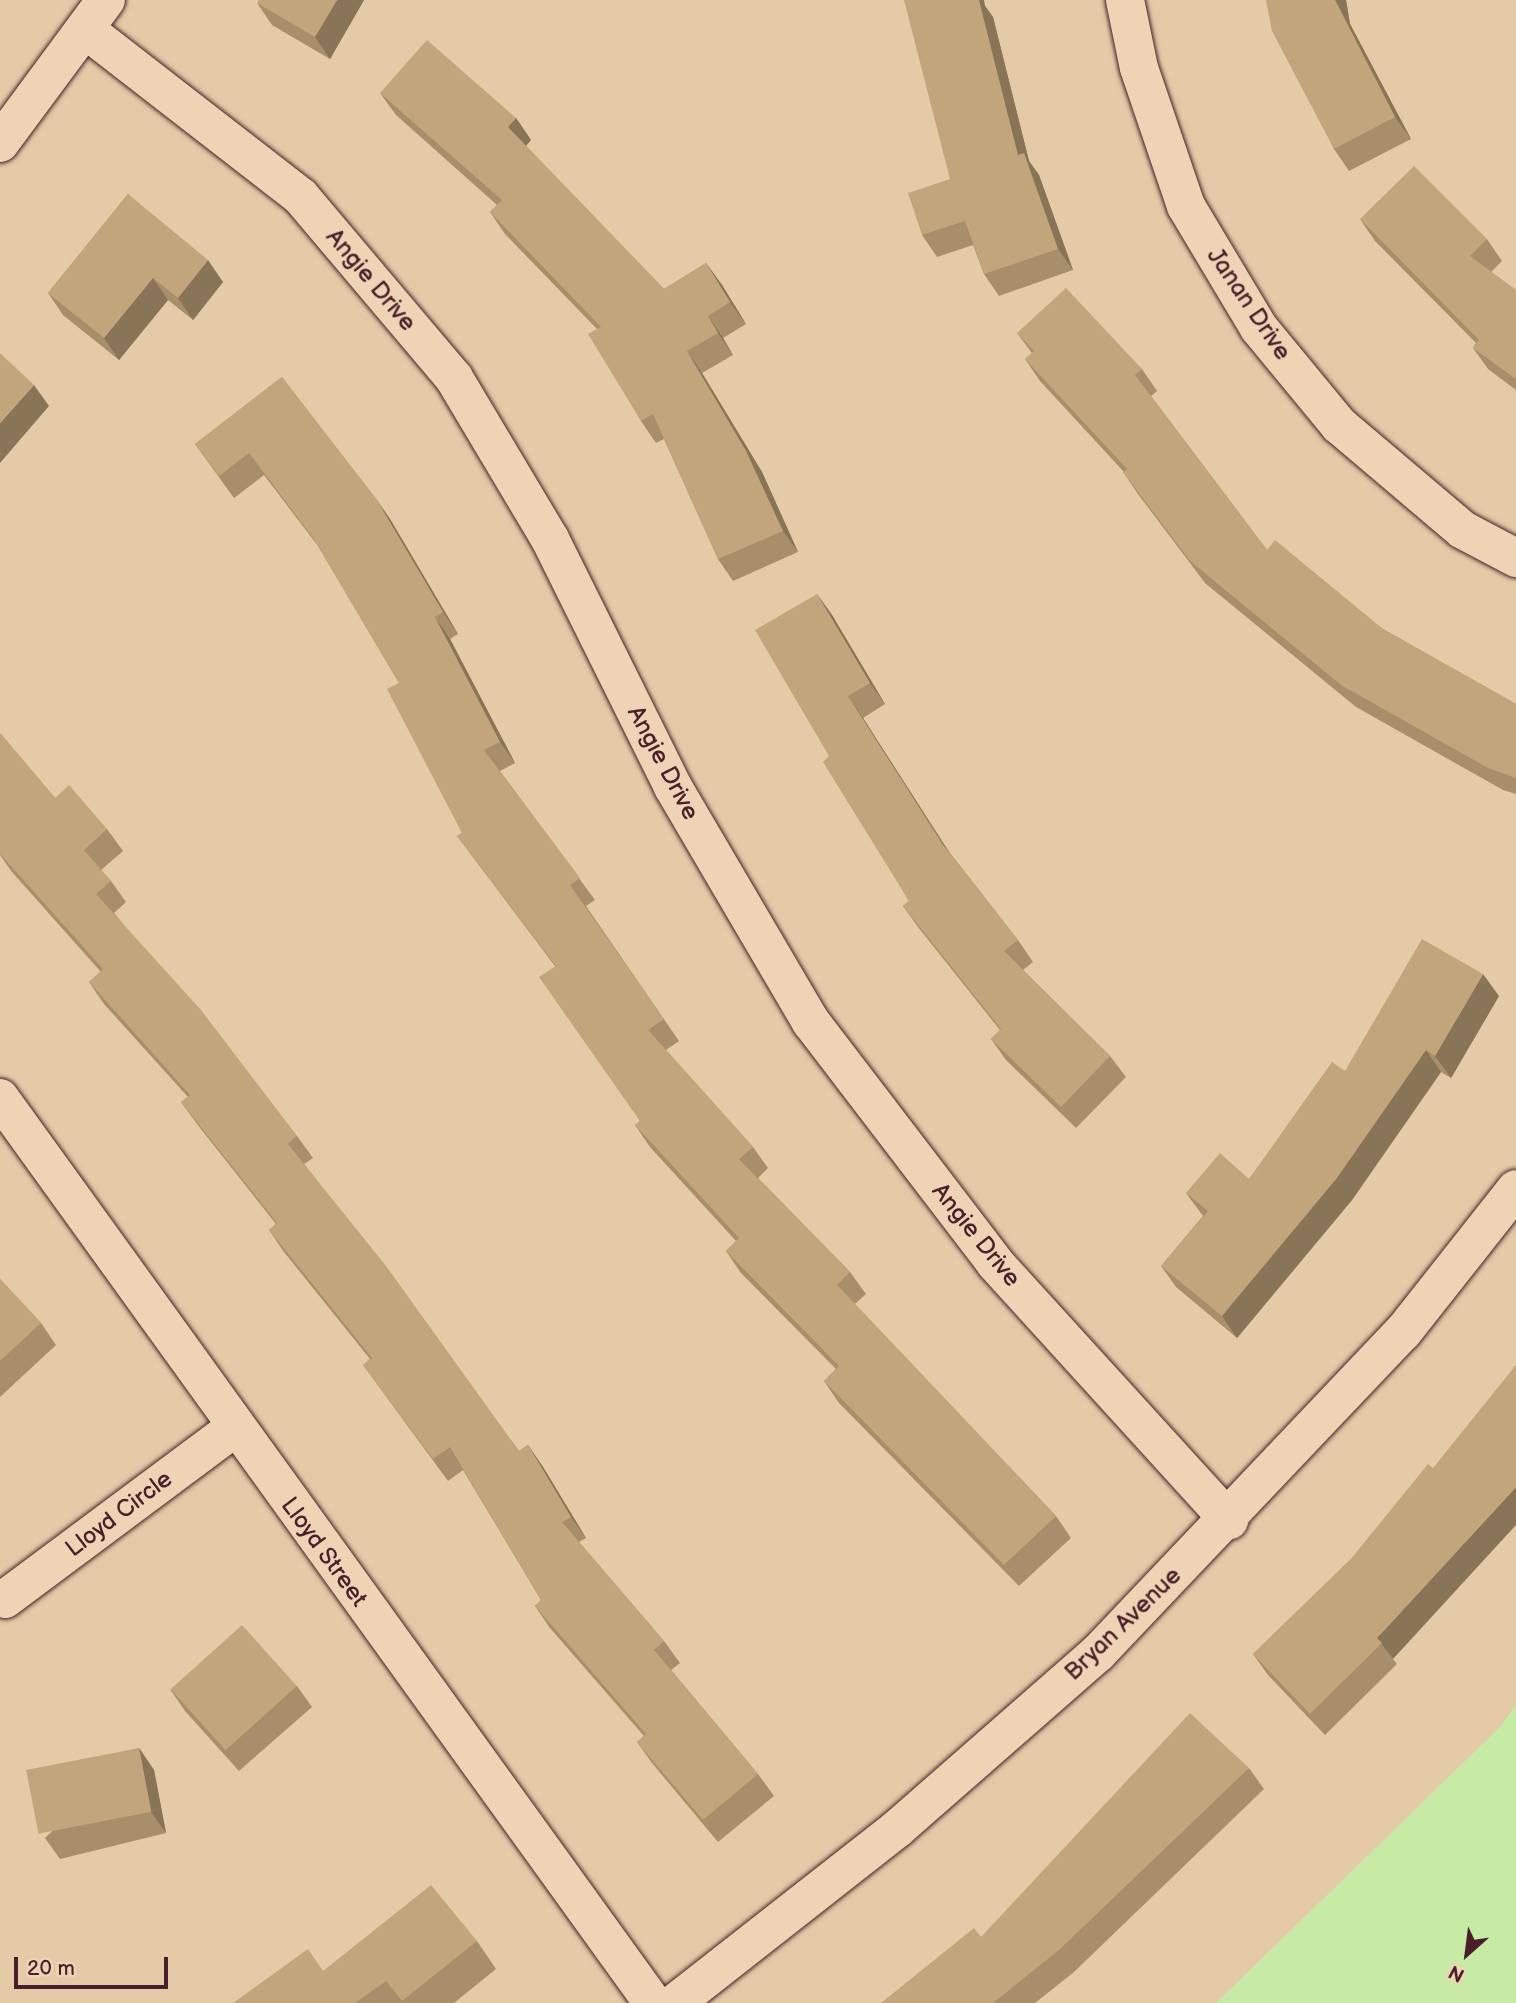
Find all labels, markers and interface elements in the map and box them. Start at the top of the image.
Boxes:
street label: Angie Drive [320,223,422,337]
street label: Janan Drive [1201,242,1297,366]
street label: Angie Drive [621,701,705,825]
street label: Angie Drive [926,1177,1026,1293]
street label: Lloyd Circle [60,1465,178,1563]
street label: Lloyd Street [275,1491,373,1613]
street label: Bryan Avenue [1059,1561,1187,1687]
north arrow [1432,1919,1502,1989]
scale bar [18,1944,172,1988]
text: 20 m [27,1956,75,1981]
text: N [1445,1959,1469,1986]

